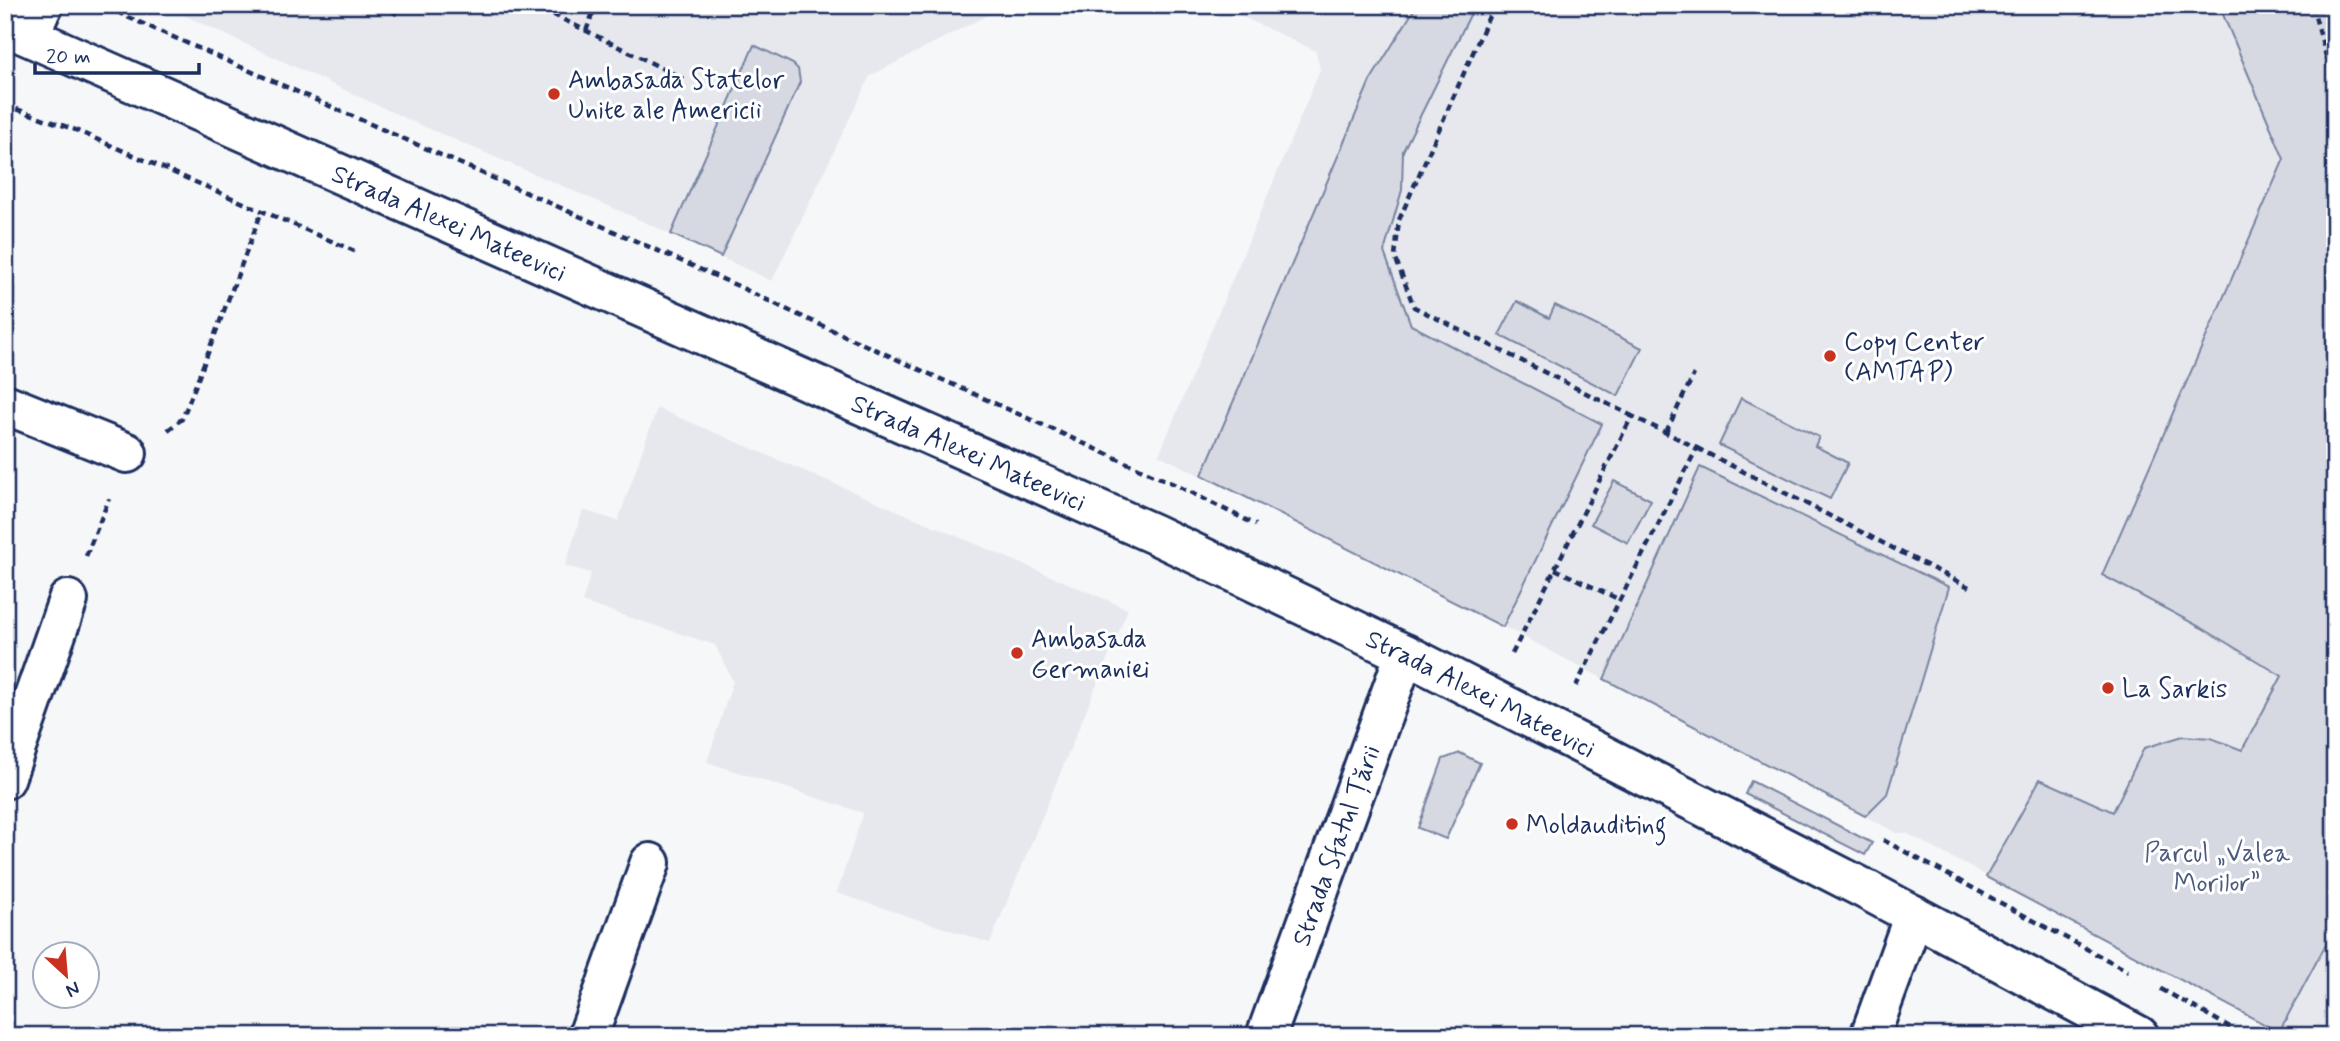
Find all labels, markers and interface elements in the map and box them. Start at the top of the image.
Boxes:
scale bar [35,32,200,76]
text: 20 m [46,43,91,71]
place label: Ambasada Statelor Unite ale Americii [568,64,785,128]
marker: Ambasada Statelor Unite ale Americii [546,86,562,102]
street label: Strada Alexei Mateevici [326,158,571,291]
place label: Copy Center (AMTAP) [1844,326,1985,390]
marker: Copy Center (AMTAP) [1822,348,1838,364]
street label: Strada Alexei Mateevici [846,387,1091,521]
place label: Ambasada Germaniei [1031,623,1150,687]
street label: Strada Alexei Mateevici [1360,623,1601,767]
marker: Ambasada Germaniei [1009,645,1025,661]
place label: La Sarkis [2122,673,2227,707]
marker: La Sarkis [2100,680,2116,696]
street label: Strada Sfatul Țării [1285,741,1389,951]
place label: Moldauditing [1526,809,1667,846]
marker: Moldauditing [1504,816,1520,832]
park label: Parcul „Valea Morilor” [2144,837,2290,901]
north arrow [32,940,102,1010]
text: N [62,975,84,1003]

